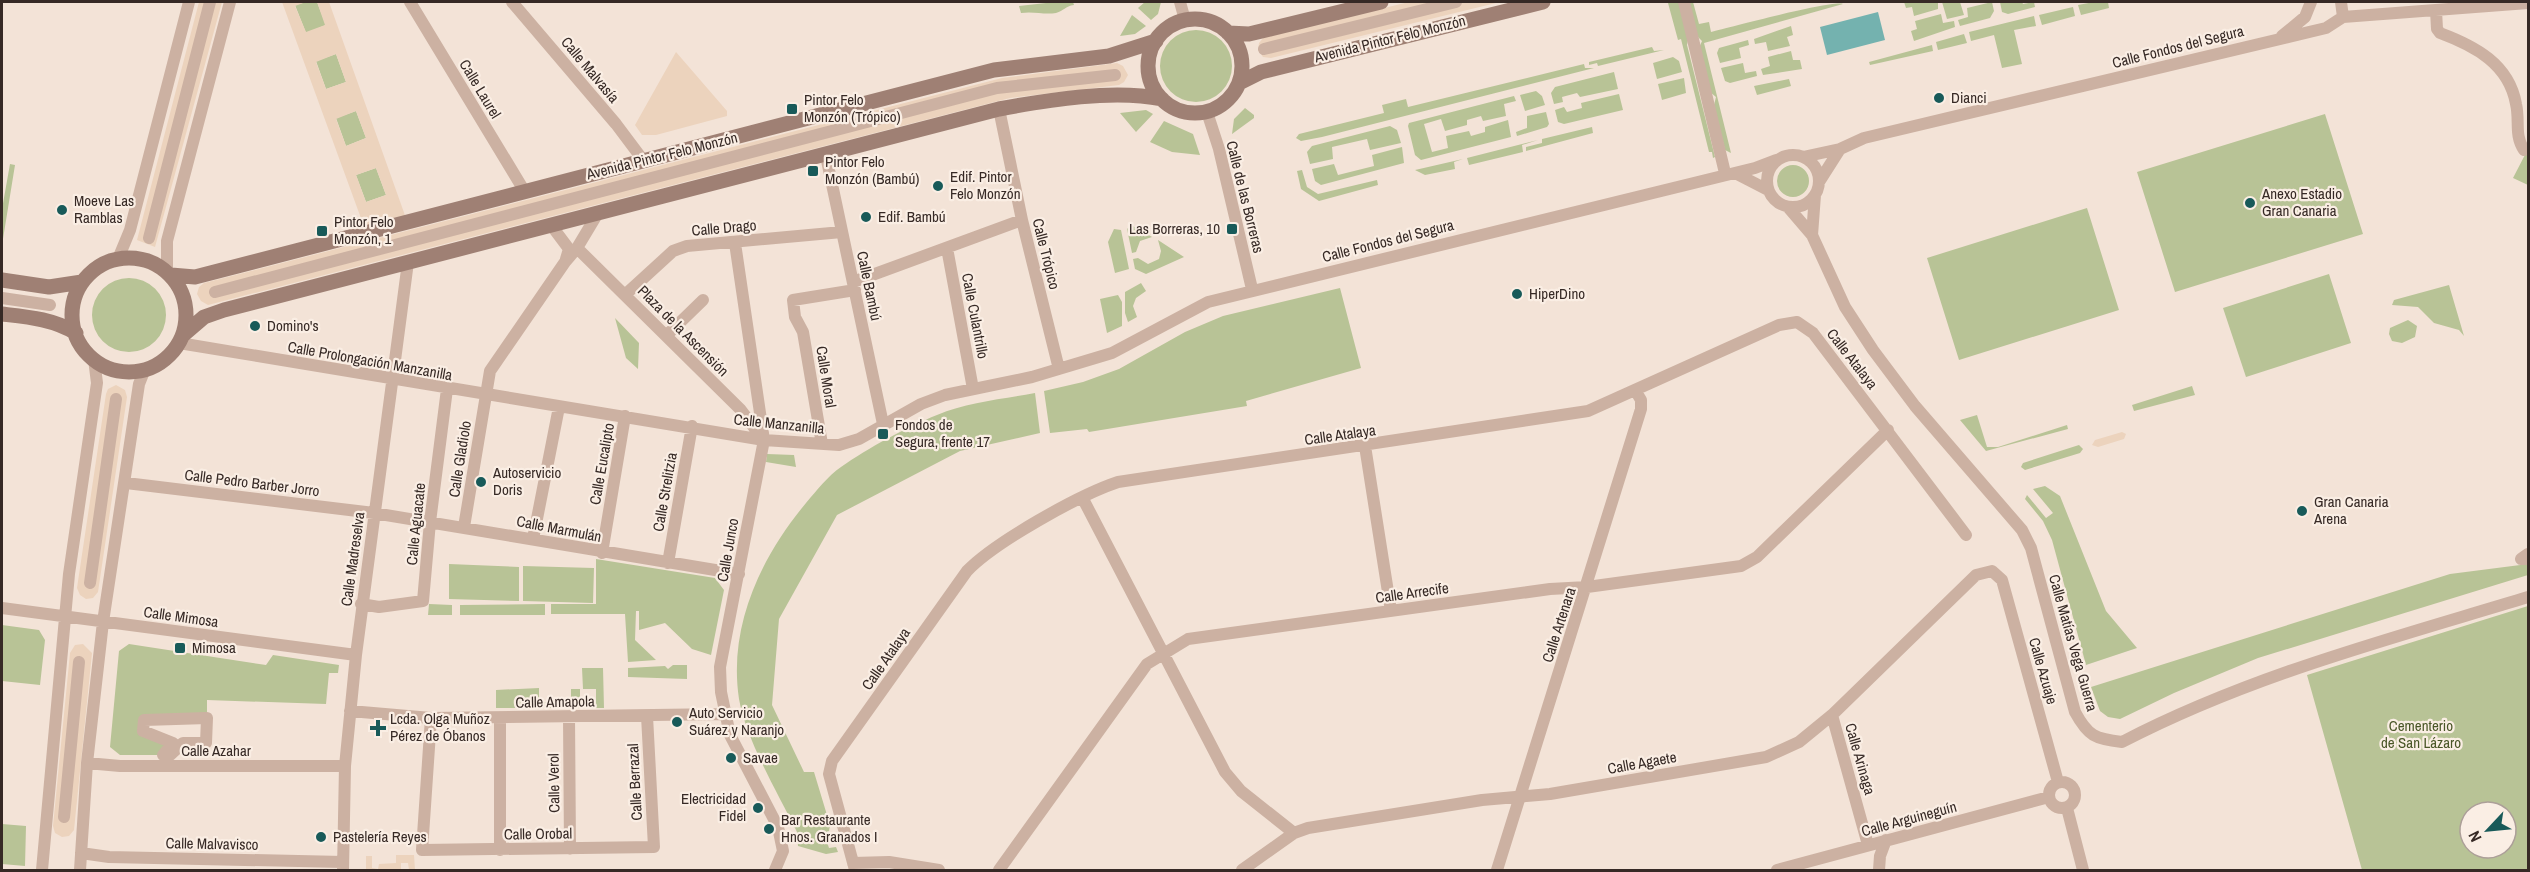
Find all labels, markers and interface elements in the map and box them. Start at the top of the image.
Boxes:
street label: Avenida Pintor Felo Monzón [1311,10,1468,68]
street label: Calle Fondos del Segura [2110,20,2246,73]
street label: Calle Malvasía [556,32,624,107]
street label: Calle Laurel [455,55,506,122]
place label: Dianci [1951,87,1987,108]
place label: Pintor Felo Monzón (Trópico) [804,89,901,127]
marker: Dianci [1932,91,1946,105]
marker: Pintor Felo Monzón (Trópico) [785,102,799,116]
street label: Avenida Pintor Felo Monzón [583,127,740,185]
street label: Calle de las Borreras [1221,139,1270,255]
place label: Pintor Felo Monzón (Bambú) [825,151,919,189]
marker: Pintor Felo Monzón (Bambú) [806,164,820,178]
place label: Edif. Pintor Felo Monzón [950,166,1021,204]
marker: Edif. Pintor Felo Monzón [931,179,945,193]
place label: Anexo Estadio Gran Canaria [2261,183,2342,221]
place label: Moeve Las Ramblas [74,190,134,228]
marker: Anexo Estadio Gran Canaria [2243,196,2257,210]
marker: Moeve Las Ramblas [55,203,69,217]
place label: Edif. Bambú [878,206,946,227]
marker: Edif. Bambú [859,210,873,224]
place label: Pintor Felo Monzón, 1 [334,211,394,249]
street label: Calle Drago [691,214,757,241]
street label: Calle Fondos del Segura [1320,214,1456,267]
street label: Calle Trópico [1028,216,1065,292]
place label: Las Borreras, 10 [1129,218,1220,239]
marker: Las Borreras, 10 [1225,222,1239,236]
marker: Pintor Felo Monzón, 1 [315,224,329,238]
street label: Calle Bambú [852,249,887,323]
street label: Calle Culantrillo [957,271,994,361]
street label: Plaza de la Ascensión [633,280,734,381]
place label: HiperDino [1529,283,1585,304]
marker: HiperDino [1510,287,1524,301]
place label: Domino's [267,315,319,336]
marker: Domino's [248,319,262,333]
street label: Calle Atalaya [1822,324,1883,394]
street label: Calle Prolongación Manzanilla [286,336,454,385]
street label: Calle Moral [811,345,842,409]
street label: Calle Manzanilla [733,408,826,439]
place label: Fondos de Segura, frente 17 [895,414,990,452]
street label: Calle Gladiolo [443,419,476,499]
street label: Calle Atalaya [1303,419,1377,450]
street label: Calle Eucalipto [584,421,619,506]
marker: Fondos de Segura, frente 17 [876,427,890,441]
street label: Calle Strelitzia [647,451,682,533]
place label: Autoservicio Doris [492,462,562,500]
street label: Calle Pedro Barber Jorro [183,464,321,501]
marker: Autoservicio Doris [474,475,488,489]
street label: Calle Aguacate [401,482,430,566]
place label: Gran Canaria Arena [2313,491,2389,529]
marker: Gran Canaria Arena [2295,504,2309,518]
street label: Calle Madreselva [335,510,370,607]
street label: Calle Marmulán [515,510,603,547]
street label: Calle Junco [712,516,743,583]
street label: Calle Matías Vega Guerra [2044,572,2103,714]
street label: Calle Arrecife [1374,577,1450,608]
street label: Calle Artenara [1536,584,1581,665]
street label: Calle Mimosa [142,601,220,632]
street label: Calle Atalaya [856,623,915,694]
street label: Calle Azuaje [2024,635,2063,707]
place label: Mimosa [192,637,236,658]
marker: Mimosa [173,641,187,655]
street label: Calle Amapola [515,690,595,713]
place label: Auto Servicio Suárez y Naranjo [688,702,784,740]
place label: Lcda. Olga Muñoz Pérez de Óbanos [390,708,490,746]
marker: Auto Servicio Suárez y Naranjo [670,715,684,729]
park label: Cementerio de San Lázaro [2381,715,2461,753]
street label: Calle Arinaga [1840,720,1881,797]
marker: Lcda. Olga Muñoz Pérez de Óbanos [371,721,385,735]
street label: Calle Azahar [181,740,251,761]
street label: Calle Berrazal [622,743,647,821]
street label: Calle Agaete [1606,746,1678,779]
place label: Savae [743,747,778,768]
marker: Savae [724,751,738,765]
street label: Calle Verol [542,753,565,813]
place label: Electricidad Fidel [681,788,746,826]
street label: Calle Arguineguín [1859,796,1959,841]
north arrow [2458,800,2518,860]
marker: Electricidad Fidel [751,801,765,815]
place label: Bar Restaurante Hnos. Granados I [781,809,877,847]
street label: Calle Orobal [504,822,572,845]
marker: Bar Restaurante Hnos. Granados I [762,822,776,836]
place label: Pastelería Reyes [333,826,427,847]
text: N [2463,827,2486,846]
marker: Pastelería Reyes [314,830,328,844]
street label: Calle Malvavisco [165,832,259,855]

